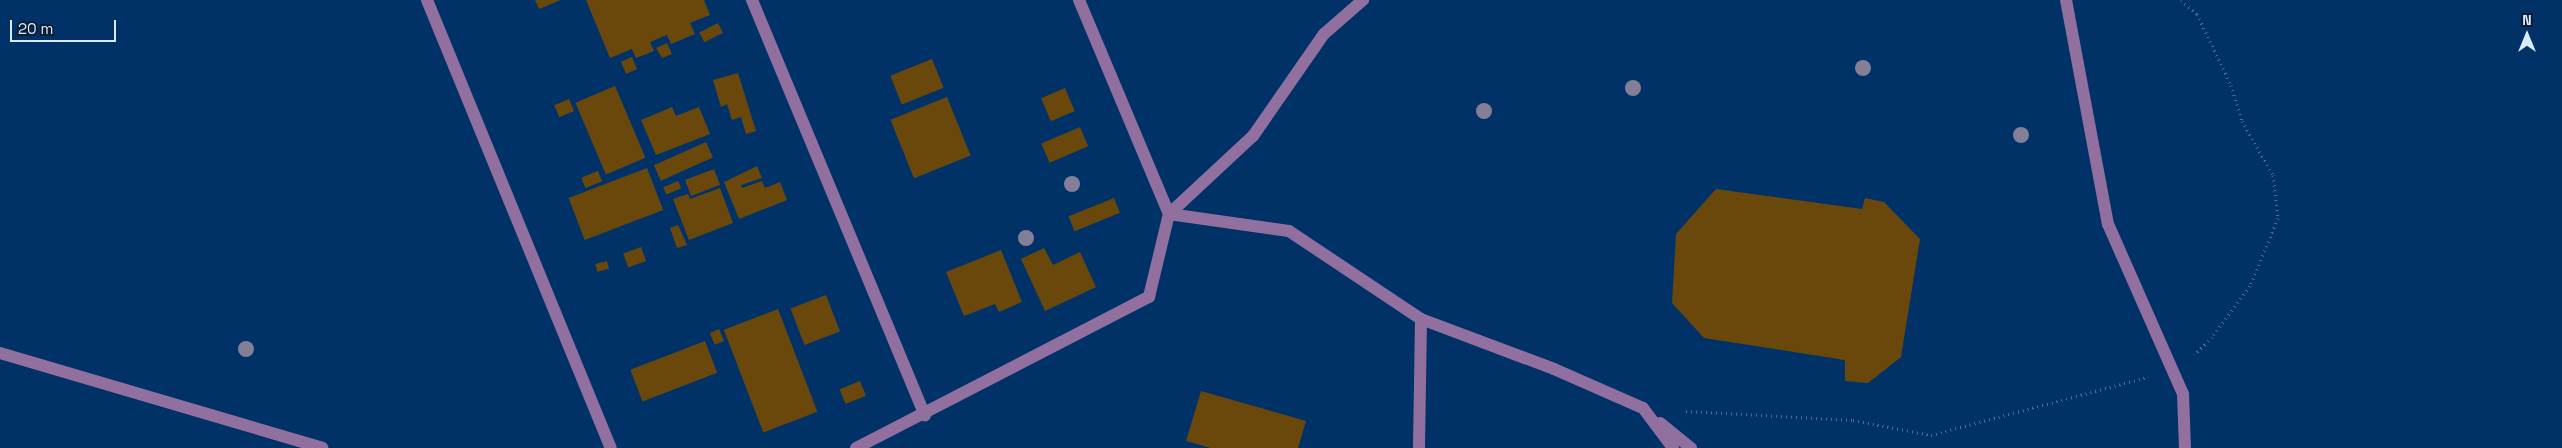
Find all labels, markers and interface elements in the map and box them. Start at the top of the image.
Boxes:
scale bar [12,10,119,42]
north arrow [2502,10,2552,60]
text: N [2522,11,2532,29]
text: 20 m [18,19,53,38]

